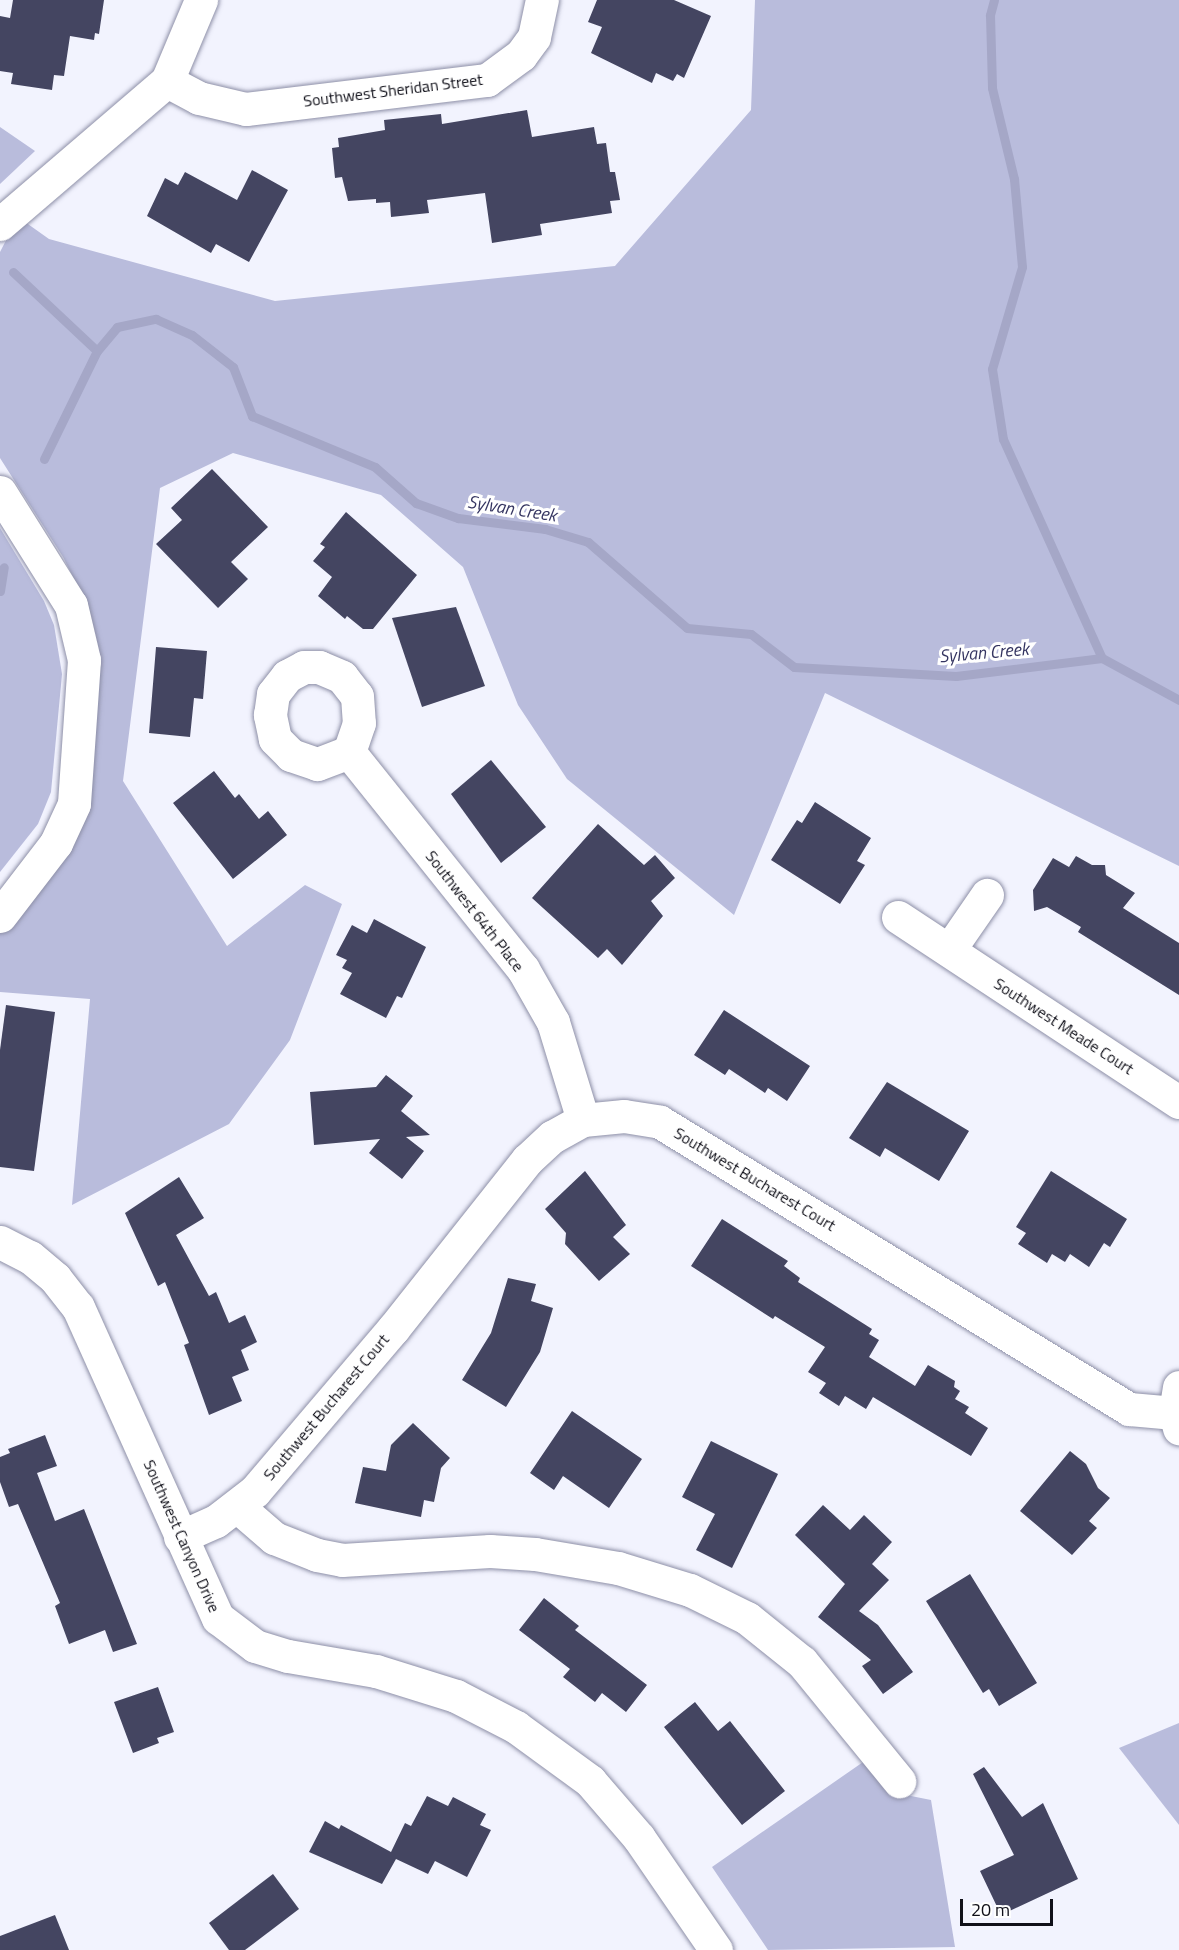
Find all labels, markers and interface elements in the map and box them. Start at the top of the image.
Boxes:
street label: Southwest Sheridan Street [302,69,484,111]
water label: Sylvan Creek [466,491,558,527]
water label: Sylvan Creek [938,638,1030,668]
street label: Southwest 64th Place [422,847,528,975]
street label: Southwest Meade Court [991,974,1137,1078]
street label: Southwest Bucharest Court [671,1123,839,1235]
street label: Southwest Bucharest Court [259,1330,393,1484]
street label: Southwest Canyon Drive [140,1457,224,1615]
scale bar [963,1887,1056,1925]
text: 20 m [971,1896,1010,1923]

